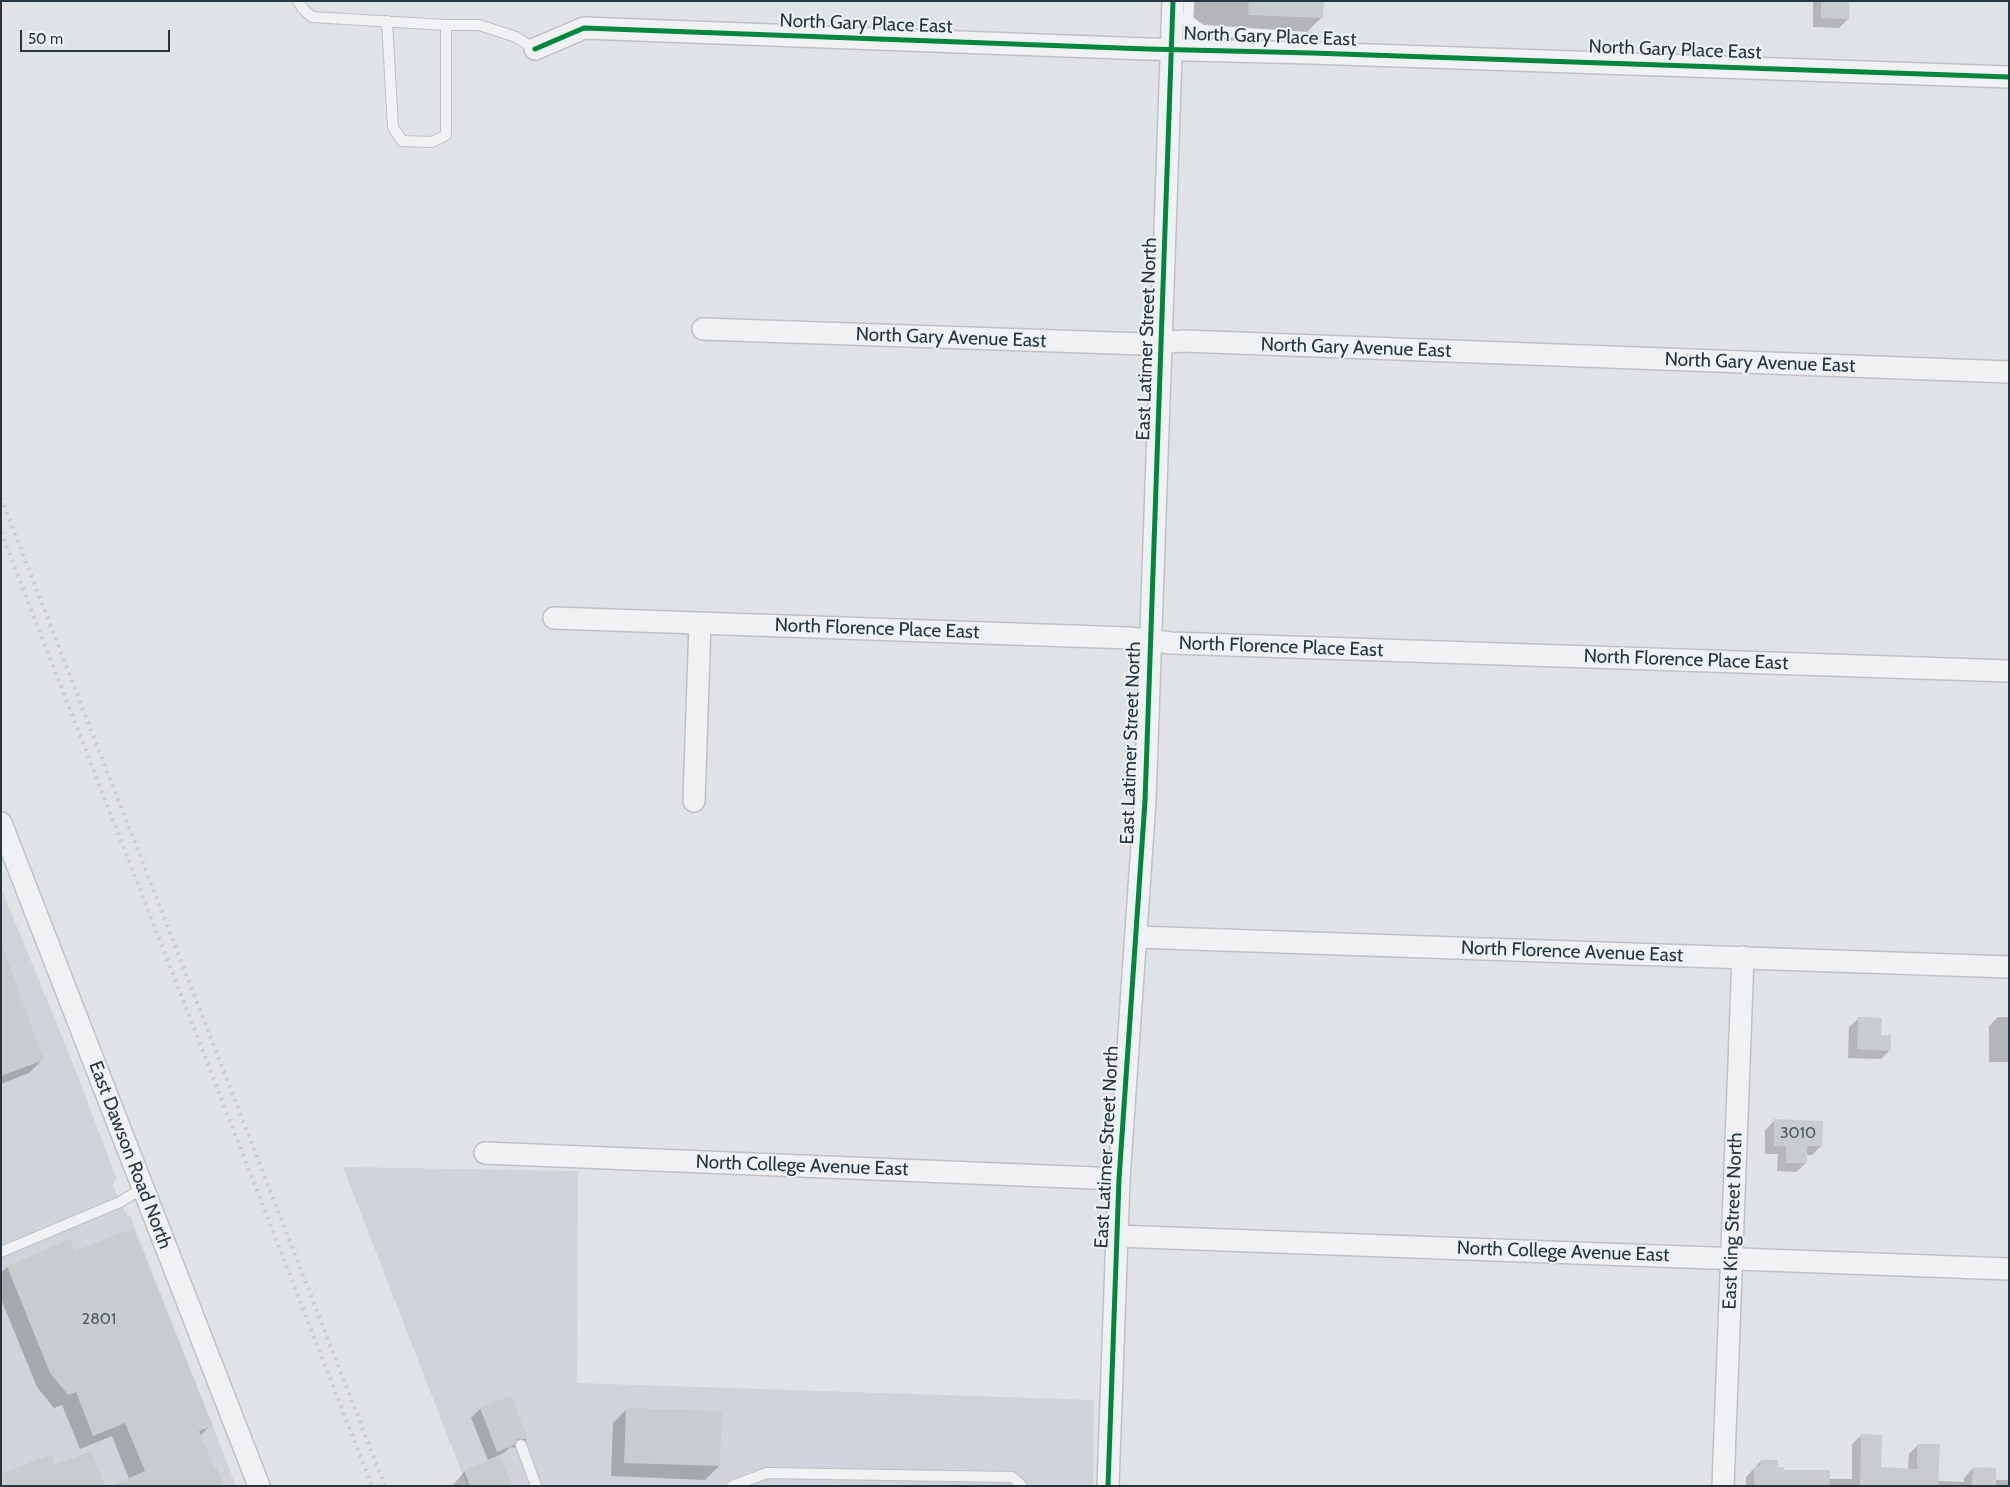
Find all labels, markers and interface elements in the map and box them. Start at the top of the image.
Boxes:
street label: North Gary Place East [779,10,953,38]
scale bar [22,20,172,52]
street label: North Gary Place East [1183,23,1357,51]
text: 50 m [28,30,63,48]
street label: North Gary Place East [1588,36,1762,64]
street label: East Latimer Street North [1132,237,1162,441]
street label: North Gary Avenue East [855,323,1047,353]
street label: North Gary Avenue East [1260,333,1452,363]
street label: North Gary Avenue East [1664,348,1856,378]
street label: North Florence Place East [774,614,980,644]
street label: North Florence Place East [1178,632,1384,662]
street label: East Latimer Street North [1116,641,1146,845]
street label: North Florence Place East [1583,645,1789,675]
street label: North Florence Avenue East [1460,937,1684,967]
street label: East Latimer Street North [1090,1045,1124,1249]
street label: East Dawson Road North [84,1058,176,1252]
house number: 3010 [1780,1123,1816,1143]
street label: East King Street North [1719,1132,1747,1310]
street label: North College Avenue East [695,1151,909,1181]
street label: North College Avenue East [1456,1237,1670,1267]
house number: 2801 [82,1309,116,1329]

